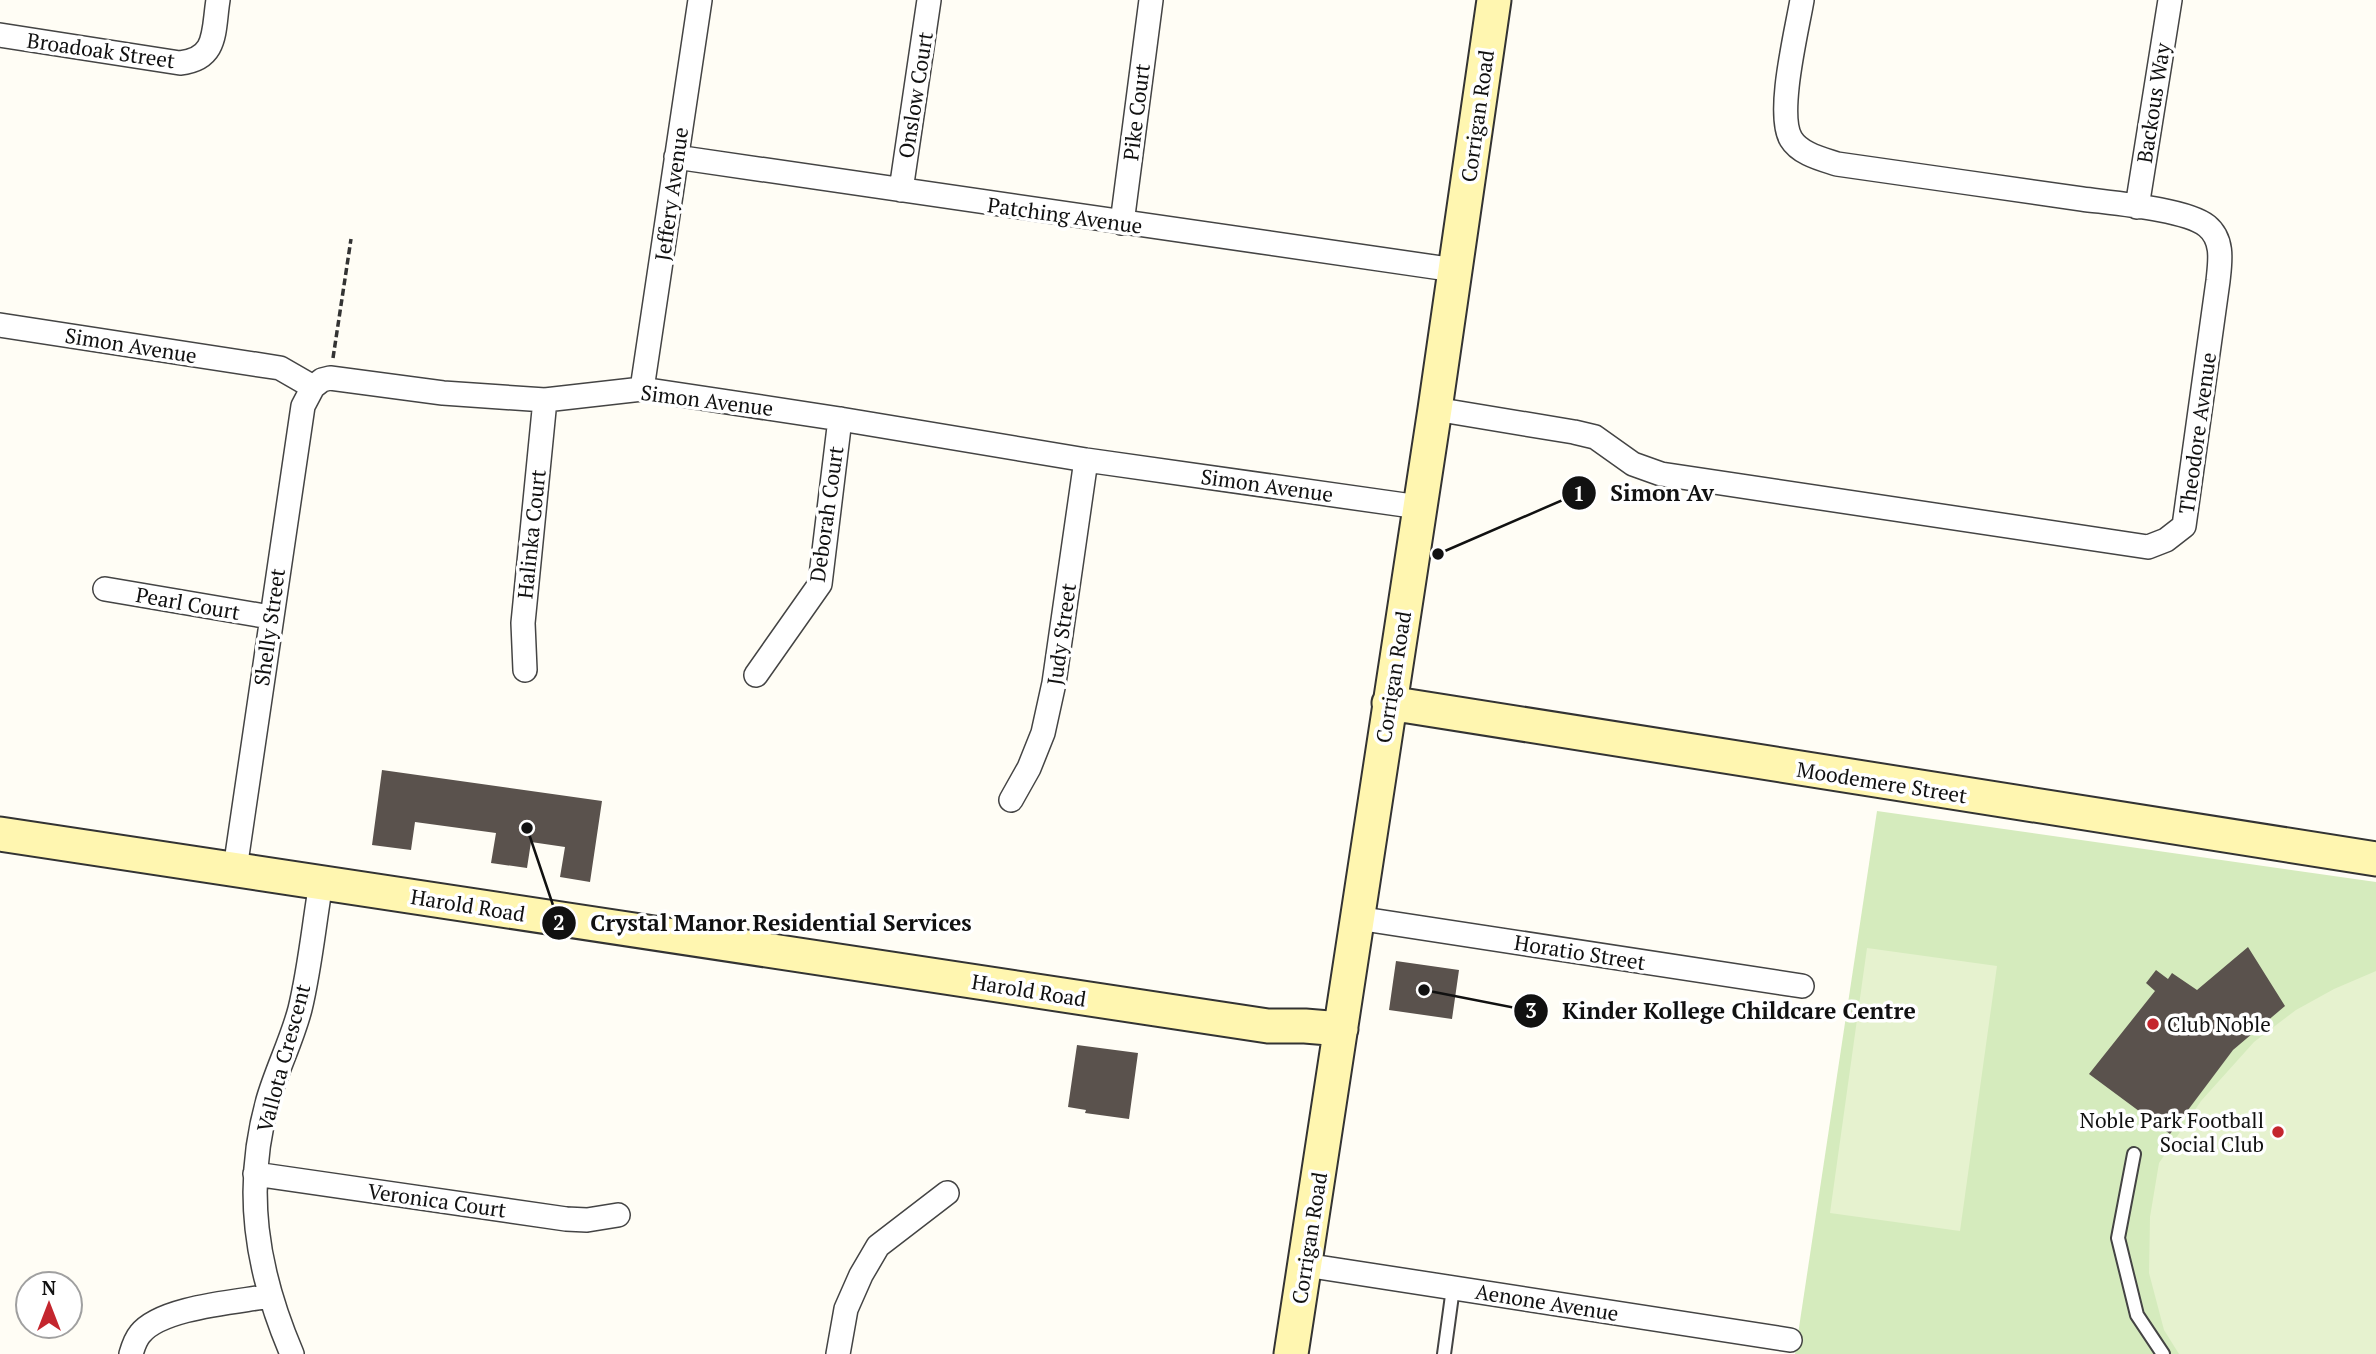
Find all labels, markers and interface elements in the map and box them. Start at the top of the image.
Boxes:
street label: Broadoak Street [25,26,177,74]
street label: Onslow Court [891,30,939,160]
street label: Backous Way [2130,41,2176,165]
street label: Corrigan Road [1454,48,1500,184]
street label: Pike Court [1116,62,1156,162]
street label: Jeffery Avenue [648,125,694,263]
street label: Patching Avenue [986,190,1144,240]
street label: Simon Avenue [63,321,199,369]
street label: Theodore Avenue [2172,350,2222,516]
street label: Simon Avenue [639,378,775,422]
street label: Deborah Court [803,444,849,584]
street label: Simon Avenue [1199,462,1335,508]
street label: Halinka Court [510,468,552,600]
callout: Simon Av [1561,471,1728,515]
text: Simon Av [1610,477,1714,508]
text: 1 [1573,479,1585,507]
street label: Shelly Street [247,566,291,688]
street label: Pearl Court [134,580,242,626]
street label: Judy Street [1040,581,1082,687]
street label: Corrigan Road [1369,609,1417,745]
street label: Moodemere Street [1795,755,1969,809]
street label: Harold Road [409,882,528,928]
callout: Crystal Manor Residential Services [542,901,986,945]
text: Crystal Manor Residential Services [590,907,972,938]
text: 2 [553,908,565,936]
street label: Horatio Street [1512,928,1648,976]
street label: Harold Road [970,967,1089,1013]
street label: Vallota Crescent [250,981,316,1135]
callout: Kinder Kollege Childcare Centre [1513,989,1930,1033]
text: Kinder Kollege Childcare Centre [1562,995,1916,1026]
text: 3 [1525,996,1537,1024]
place label: Club Noble [2167,1010,2271,1038]
marker: Club Noble [2145,1016,2161,1032]
place label: Noble Park Football Social Club [2080,1106,2264,1158]
marker: Noble Park Football Social Club [2270,1124,2286,1140]
street label: Corrigan Road [1285,1170,1333,1306]
street label: Veronica Court [366,1176,508,1224]
north arrow [14,1270,84,1340]
text: N [42,1275,57,1300]
street label: Aenone Avenue [1473,1277,1621,1327]

